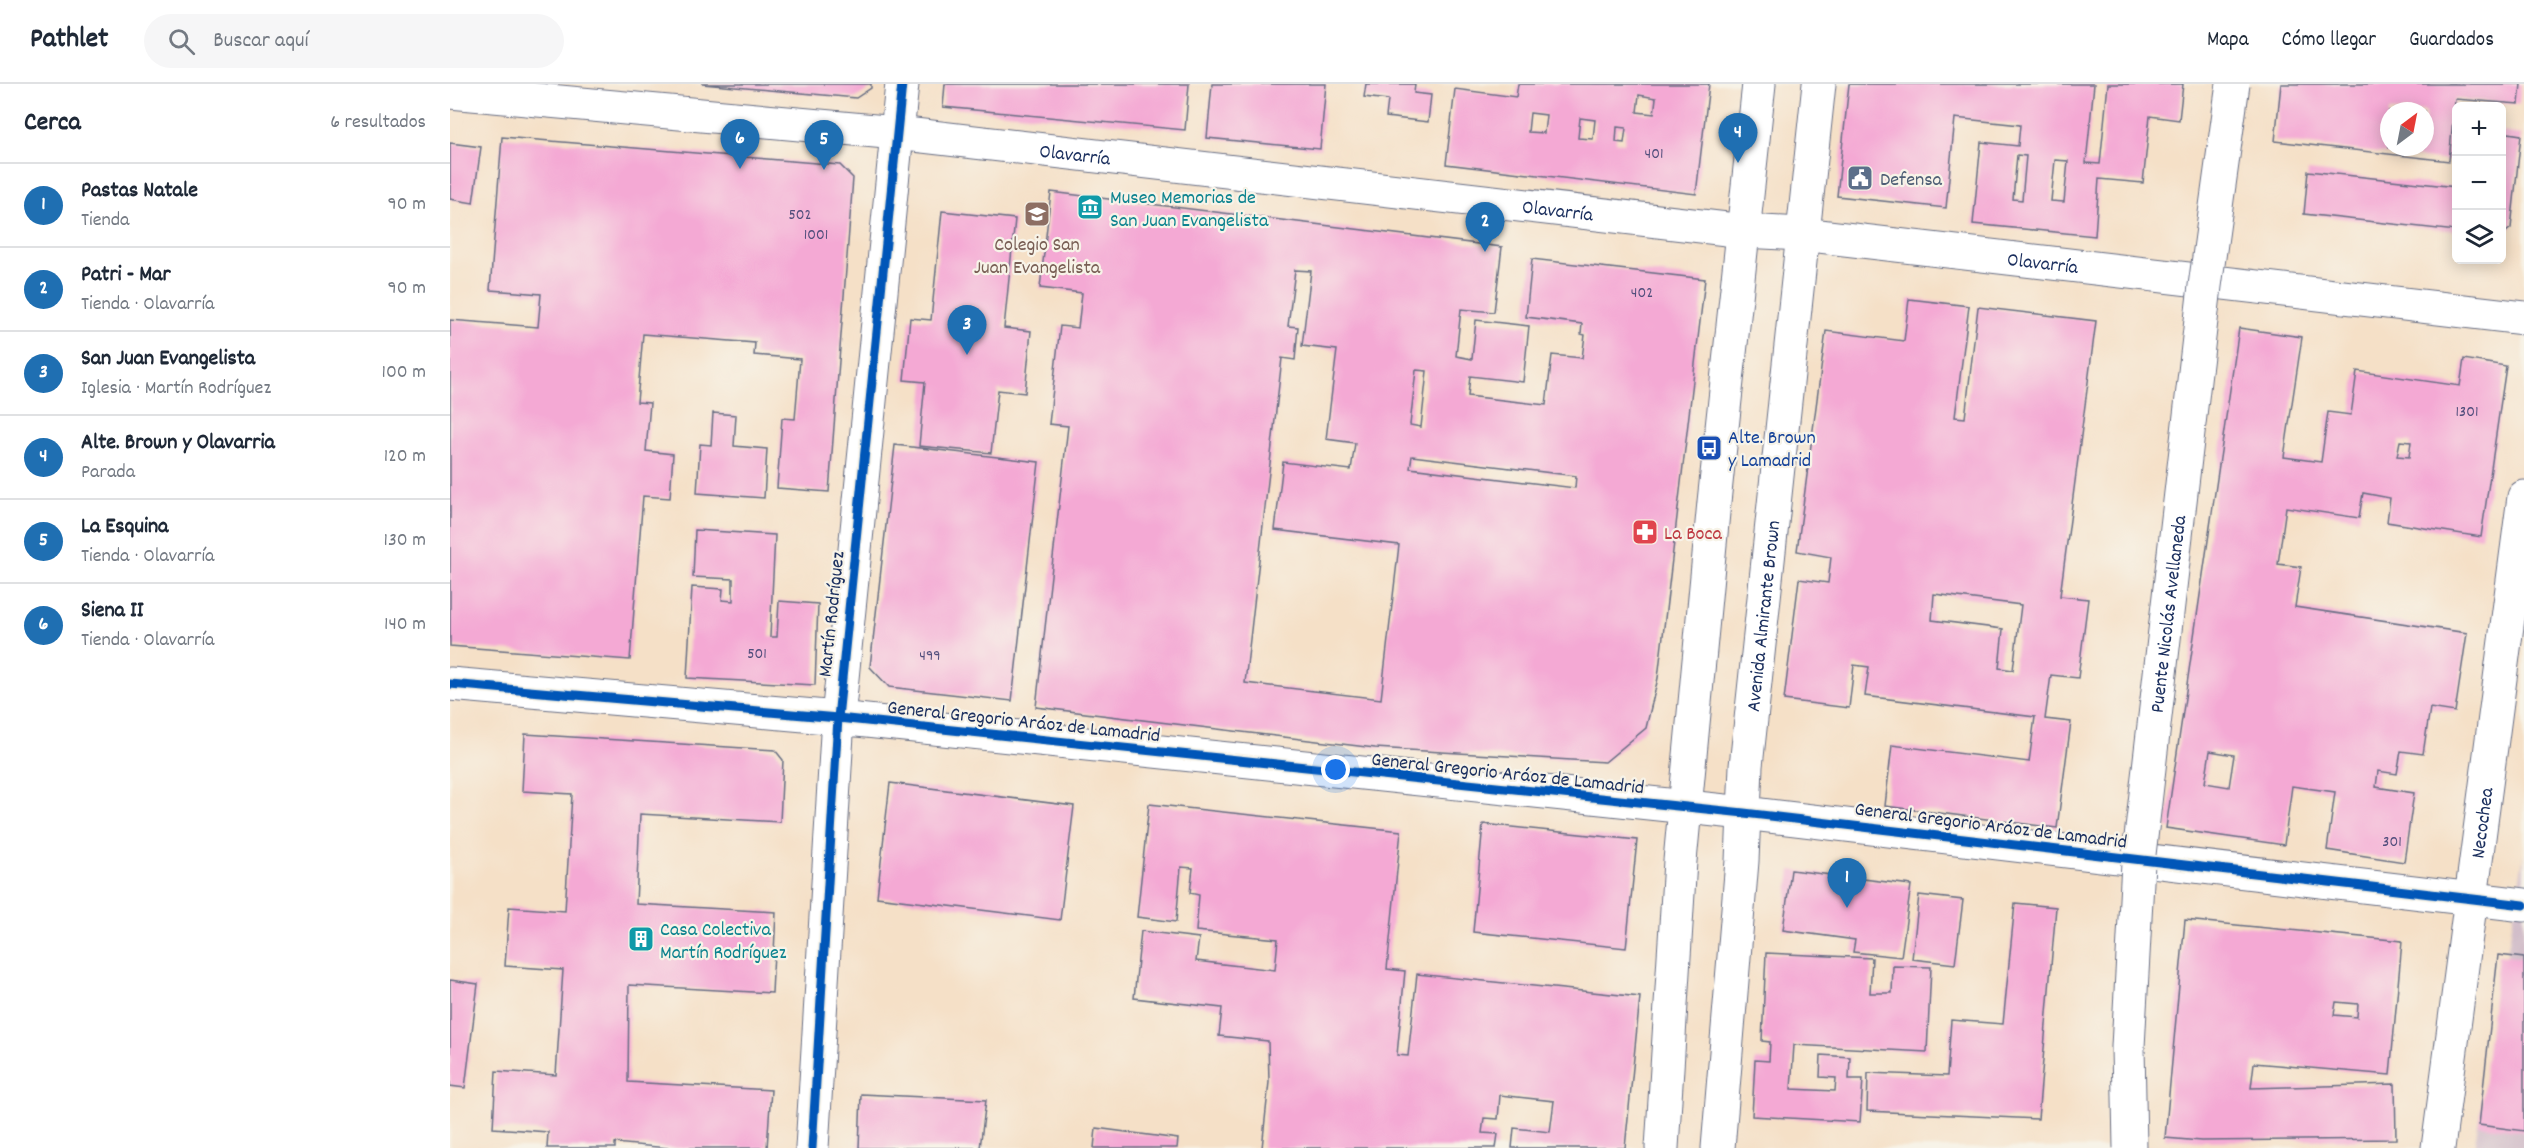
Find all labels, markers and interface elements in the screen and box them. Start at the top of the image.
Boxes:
search box [144,14,564,68]
text: Pathlet [30,21,108,61]
icon: search [165,25,198,58]
text: Buscar aquí [213,26,309,57]
text: Mapa [2207,26,2249,56]
text: Cómo llegar [2282,26,2376,56]
text: Guardados [2409,26,2494,56]
north arrow [2380,102,2434,156]
map controls [2452,102,2506,264]
button: + [2452,102,2506,156]
text: Cerca [24,105,81,142]
text: 6 resultados [330,109,426,137]
pin: 4 [1718,113,1758,163]
pin: 6 [720,120,760,169]
pin: 5 [804,120,844,170]
street label: Olavarría [1038,139,1112,175]
house number: 401 [1645,143,1663,166]
button: − [2452,156,2506,210]
public building icon: Defensa [1845,163,1875,193]
place label: Defensa [1880,167,1943,195]
text: Pastas Natale [81,176,198,207]
place label: Museo Memorias de San Juan Evangelista [1110,185,1269,236]
text: 1 [41,191,46,219]
text: 90 m [388,191,426,219]
museum icon: Museo Memorias de San Juan Evangelista [1075,192,1105,222]
street label: Olavarría [1520,194,1595,231]
school or university icon: Colegio San Juan Evangelista [1022,199,1052,229]
pin: 2 [1466,202,1504,252]
house number: 502 [788,204,812,227]
text: Tienda [81,207,129,235]
button: layers [2452,210,2506,264]
house number: 1001 [804,224,828,247]
place label: Colegio San Juan Evangelista [974,232,1101,283]
street label: Olavarría [2005,247,2080,283]
text: Patri - Mar [81,260,171,291]
text: 2 [39,275,48,303]
text: 90 m [388,275,426,303]
house number: 402 [1631,282,1653,305]
text: Tienda · Olavarría [81,291,214,319]
pin: 3 [948,306,986,355]
text: San Juan Evangelista [81,344,255,375]
text: 3 [39,359,48,387]
text: 100 m [382,359,426,387]
text: Iglesia · Martín Rodríguez [81,375,271,403]
house number: 1301 [2456,401,2478,424]
place label: Alte. Brown y Lamadrid [1728,425,1816,476]
text: Alte. Brown y Olavarria [81,428,275,459]
bus stop icon: Alte. Brown y Lamadrid [1694,433,1724,463]
text: 4 [39,443,48,471]
text: 120 m [384,443,426,471]
text: Parada [81,459,135,487]
text: La Esquina [81,512,168,543]
street label: Puente Nicolás Avellaneda [2145,513,2195,715]
pharmacy icon: La Boca [1630,517,1660,547]
street label: Avenida Almirante Brown [1741,519,1789,713]
place label: La Boca [1664,521,1723,549]
text: 5 [39,527,48,555]
text: 130 m [384,527,426,555]
text: Tienda · Olavarría [81,543,214,571]
street label: Martín Rodríguez [812,550,854,679]
text: Siena II [81,596,144,627]
text: 6 [39,611,48,639]
text: 140 m [384,611,426,639]
text: Tienda · Olavarría [81,627,214,655]
house number: 501 [747,643,767,666]
house number: 499 [919,645,941,668]
street label: General Gregorio Aráoz de Lamadrid [886,695,1162,751]
street label: General Gregorio Aráoz de Lamadrid [1370,747,1646,803]
your location [1321,755,1350,784]
street label: Necochea [2465,786,2503,860]
street label: General Gregorio Aráoz de Lamadrid [1853,796,2128,858]
house number: 301 [2382,831,2402,854]
pin: 1 [1828,858,1866,908]
place label: Casa Colectiva Martín Rodríguez [660,917,787,968]
building icon: Casa Colectiva Martín Rodríguez [626,924,656,954]

